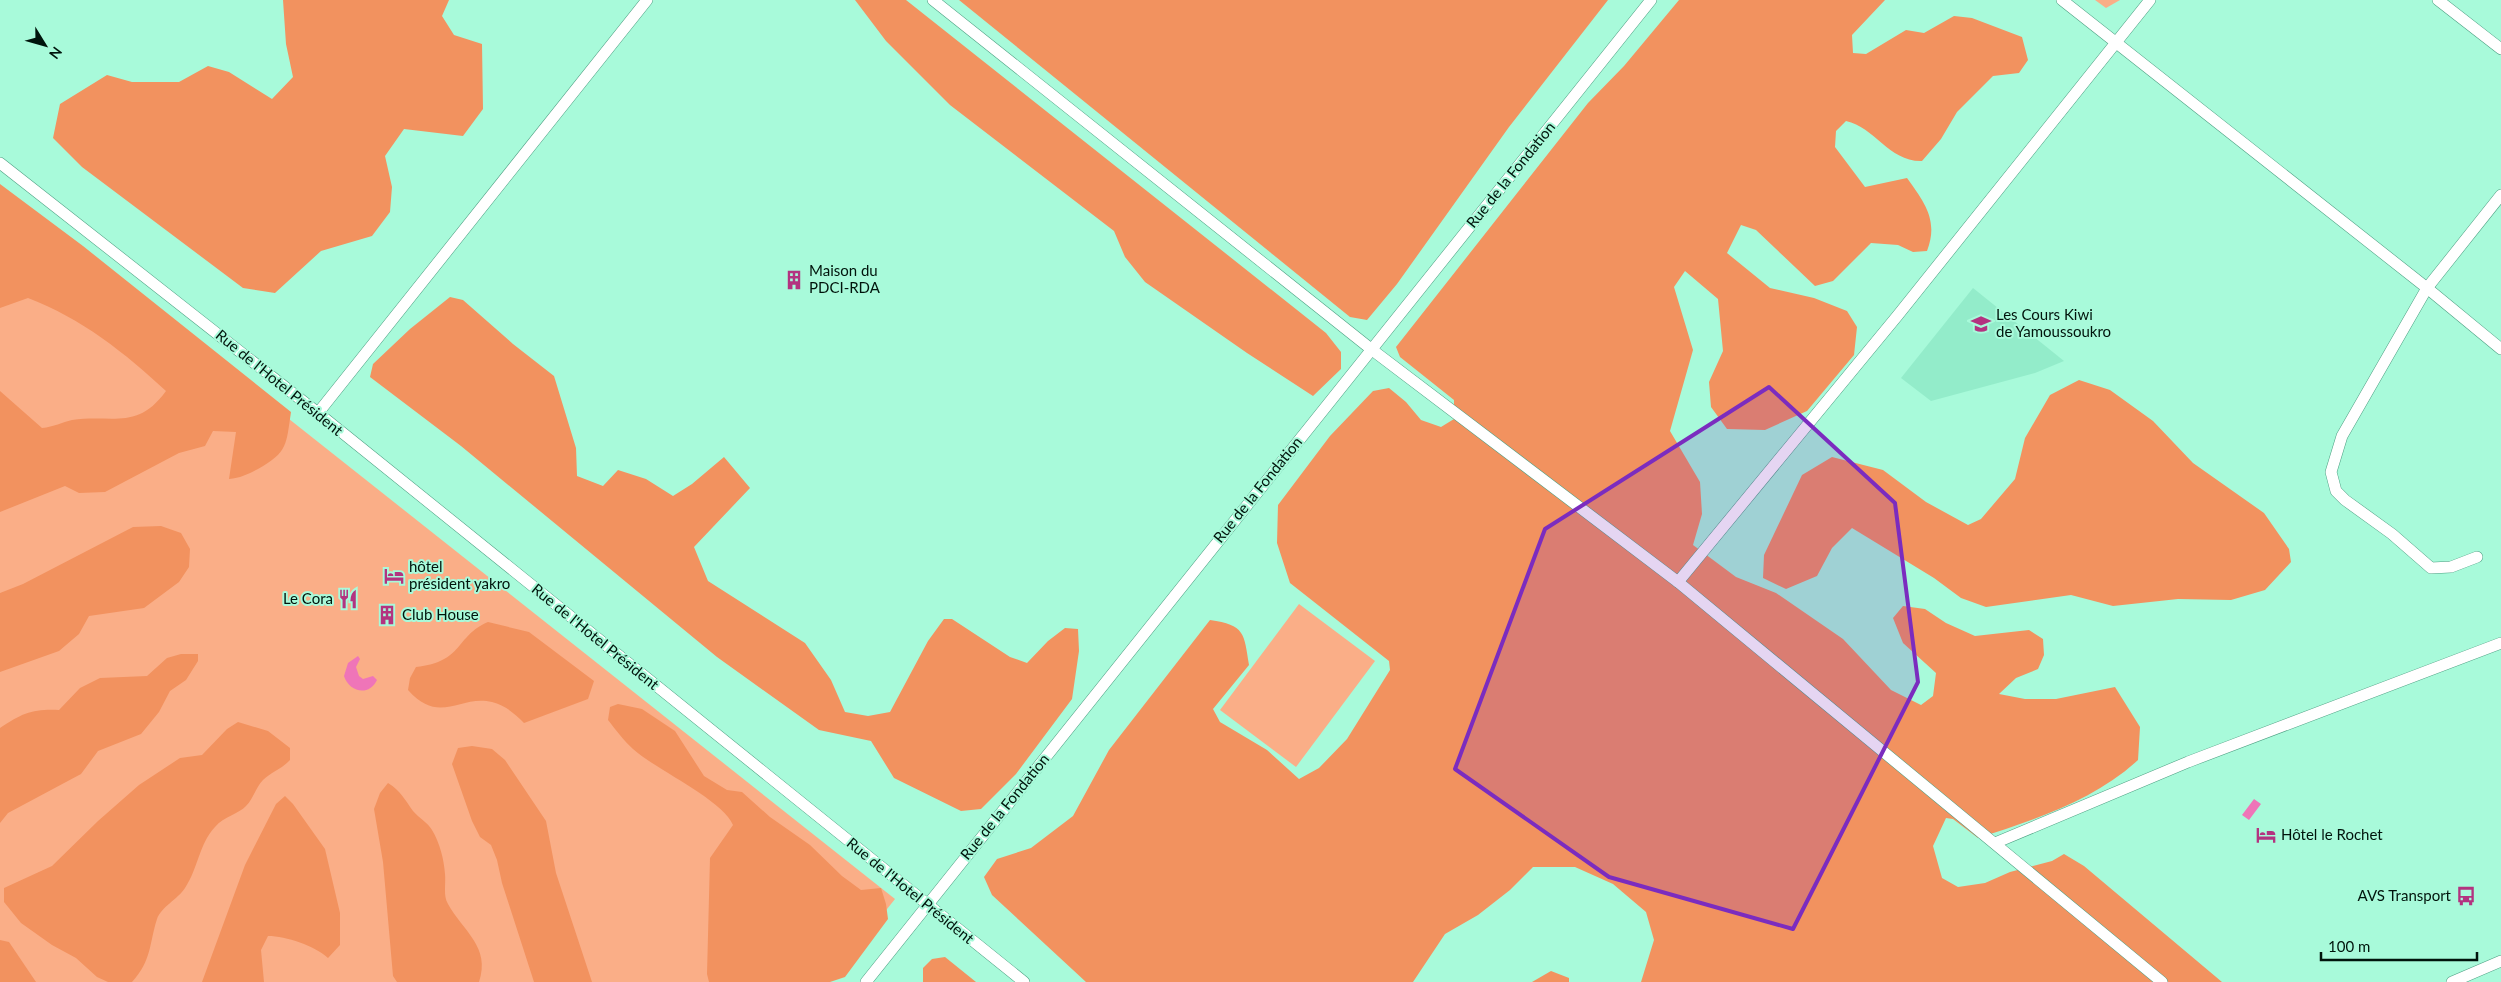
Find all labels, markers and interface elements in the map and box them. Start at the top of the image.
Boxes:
north arrow [20,20,70,70]
text: N [46,44,66,63]
street label: Rue de la Fondation [1462,118,1558,231]
place label: Maison du PDCI-RDA [809,261,881,296]
building icon: Maison du PDCI-RDA [783,269,805,291]
place label: Les Cours Kiwi de Yamoussoukro [1996,305,2111,340]
school or university icon: Les Cours Kiwi de Yamoussoukro [1970,313,1992,335]
street label: Rue de l'Hotel Président [212,325,347,439]
street label: Rue de la Fondation [1209,433,1305,546]
place label: hôtel président yakro [409,557,510,592]
hotel icon: hôtel président yakro [383,565,405,587]
street label: Rue de l'Hotel Président [528,579,663,693]
restaurant icon: Le Cora [337,588,359,610]
place label: Le Cora [283,589,333,607]
building icon: Club House [376,604,398,626]
place label: Club House [402,605,479,623]
street label: Rue de la Fondation [956,750,1052,863]
hotel icon: Hôtel le Rochet [2255,824,2277,846]
place label: Hôtel le Rochet [2281,825,2383,843]
street label: Rue de l'Hotel Président [843,833,978,947]
bus stop icon: AVS Transport [2455,885,2477,907]
place label: AVS Transport [2358,886,2452,904]
scale bar [2321,930,2477,962]
text: 100 m [2328,937,2370,955]

